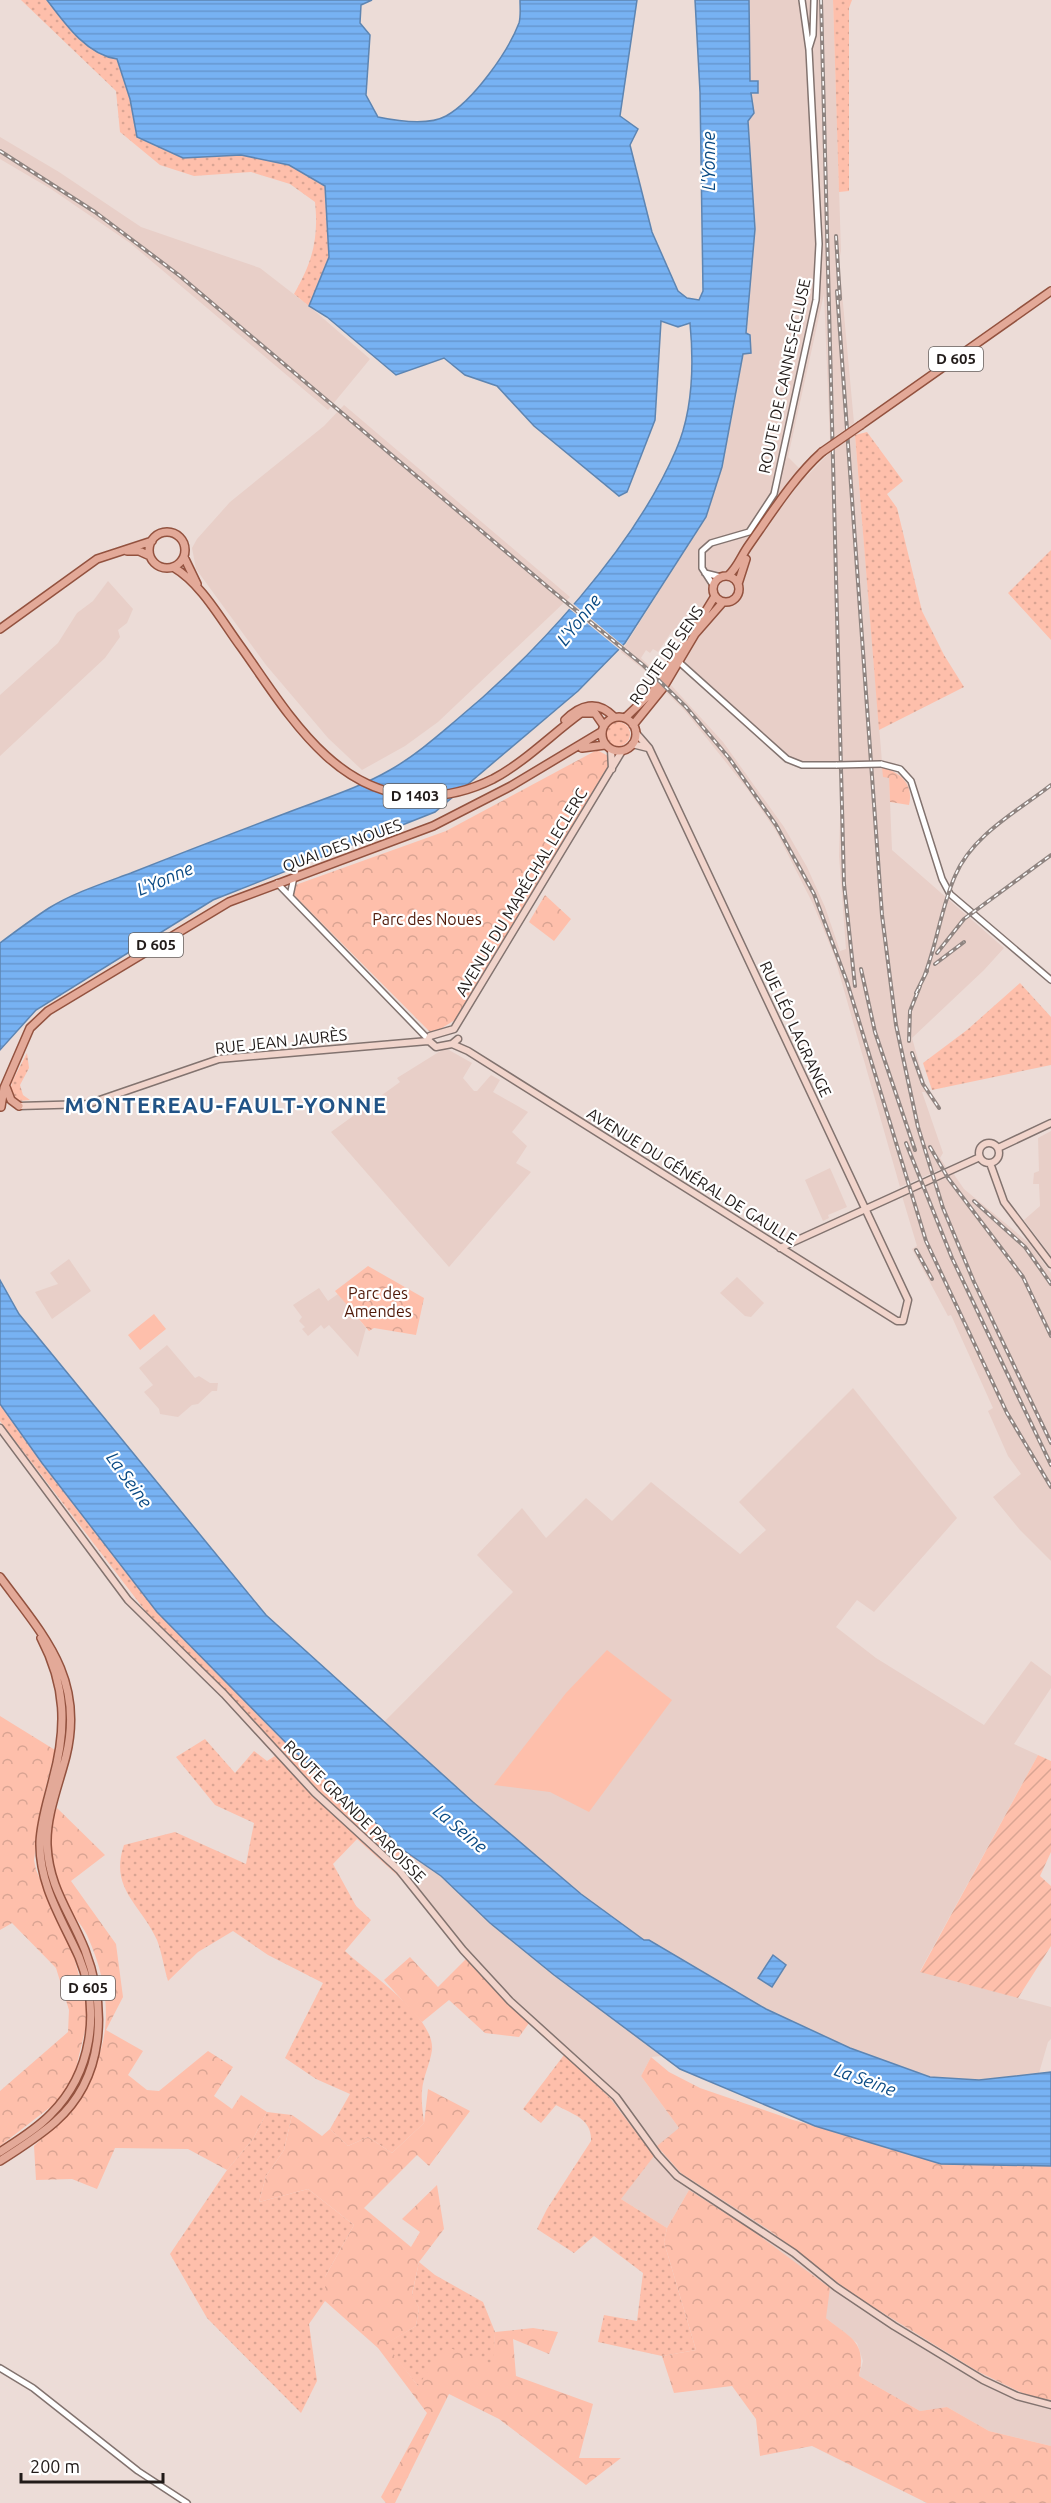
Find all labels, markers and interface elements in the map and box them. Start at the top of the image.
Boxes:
water label: L'Yonne [698,131,718,191]
street label: ROUTE DE CANNES-ÉCLUSE [753,276,814,475]
road number: D 605 [929,347,983,371]
water label: L'Yonne [552,590,604,649]
street label: ROUTE DE SENS [625,602,707,708]
road number: D 1403 [384,784,446,808]
street label: AVENUE DU MARÉCHAL LECLERC [450,784,590,999]
street label: QUAI DES NOUES [280,815,404,875]
water label: L'Yonne [133,857,196,899]
park label: Parc des Noues [372,910,482,928]
road number: D 605 [129,933,183,957]
street label: RUE LÉO LAGRANGE [757,957,837,1100]
street label: RUE JEAN JAURÈS [214,1023,348,1057]
district label: MONTEREAU-FAULT-YONNE [65,1092,387,1117]
street label: AVENUE DU GÉNÉRAL DE GAULLE [584,1102,801,1248]
park label: Parc des Amendes [344,1284,412,1320]
water label: La Seine [103,1448,157,1511]
street label: ROUTE GRANDE PAROISSE [280,1736,430,1886]
water label: La Seine [430,1800,492,1856]
road number: D 605 [61,1976,115,2000]
water label: La Seine [832,2059,899,2099]
scale bar [21,2446,164,2484]
text: 200 m [30,2456,80,2476]

